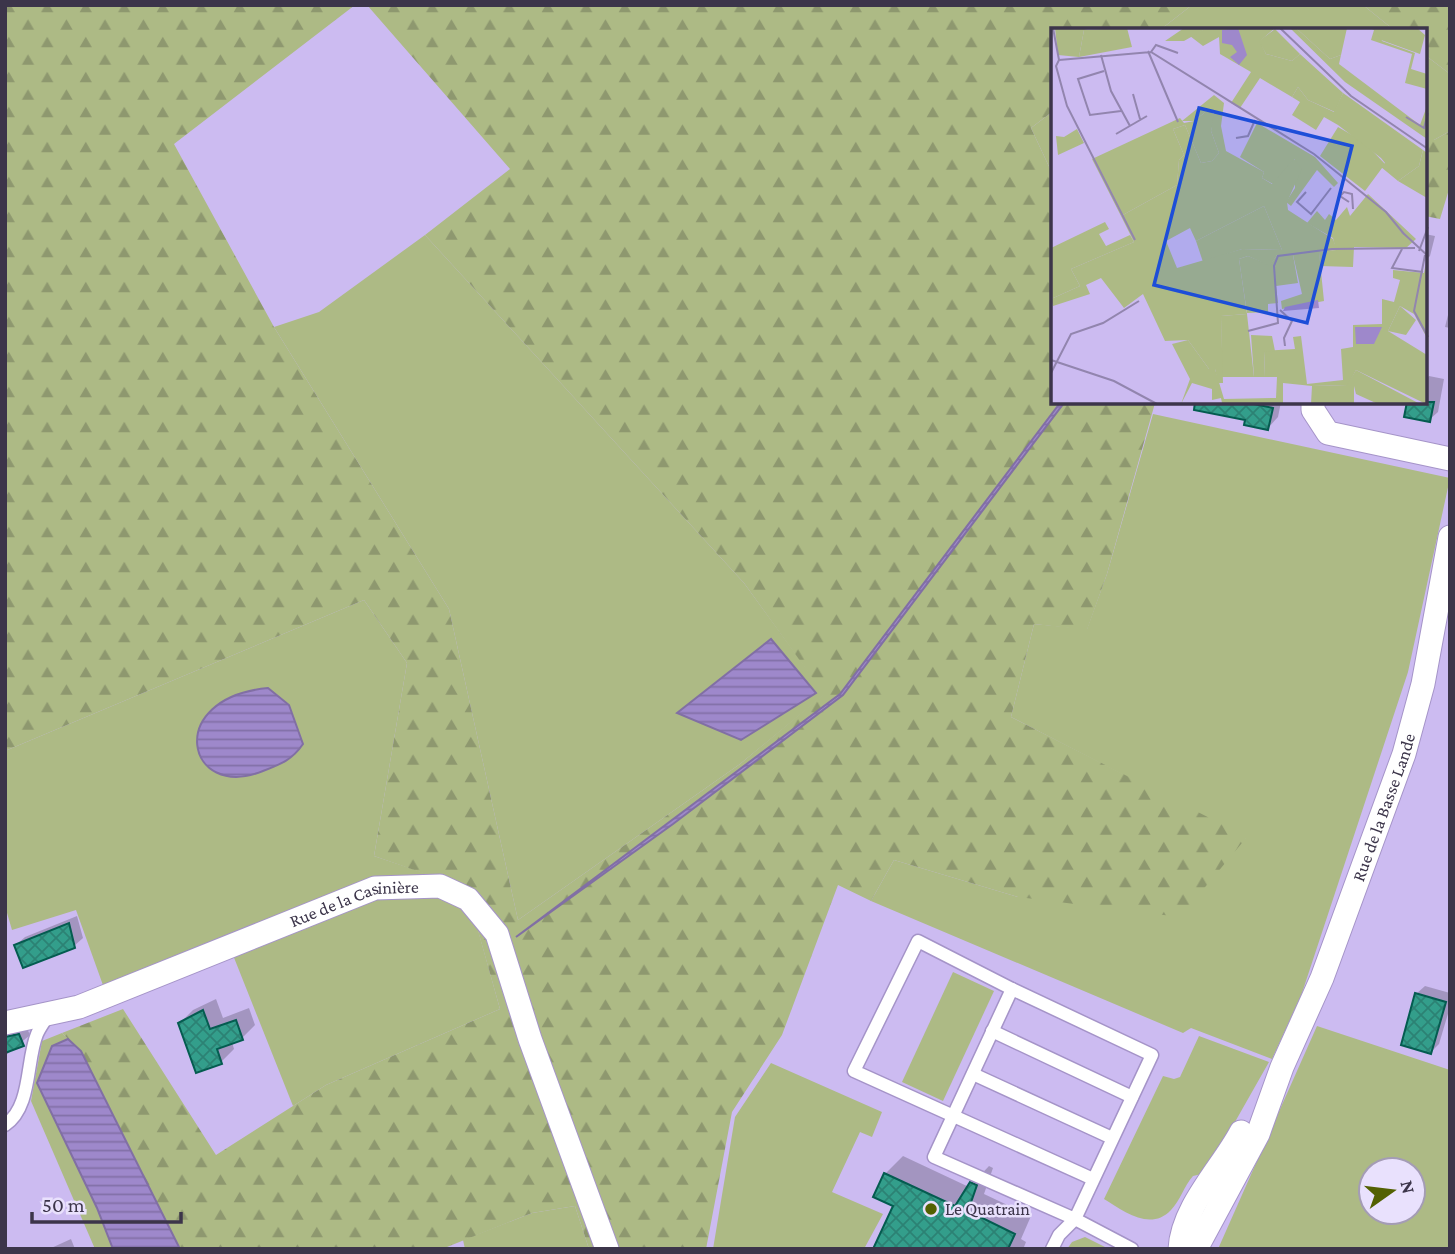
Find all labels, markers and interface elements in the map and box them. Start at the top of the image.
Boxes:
inset map [1051,28,1427,404]
street label: Rue de la Basse Lande [1348,731,1419,884]
street label: Rue de la Casinière [287,877,419,931]
north arrow [1357,1156,1427,1226]
text: N [1396,1178,1420,1196]
scale bar [32,1180,180,1224]
text: 50 m [42,1193,85,1217]
place label: Le Quatrain [945,1199,1030,1219]
marker: Le Quatrain [923,1201,939,1217]

